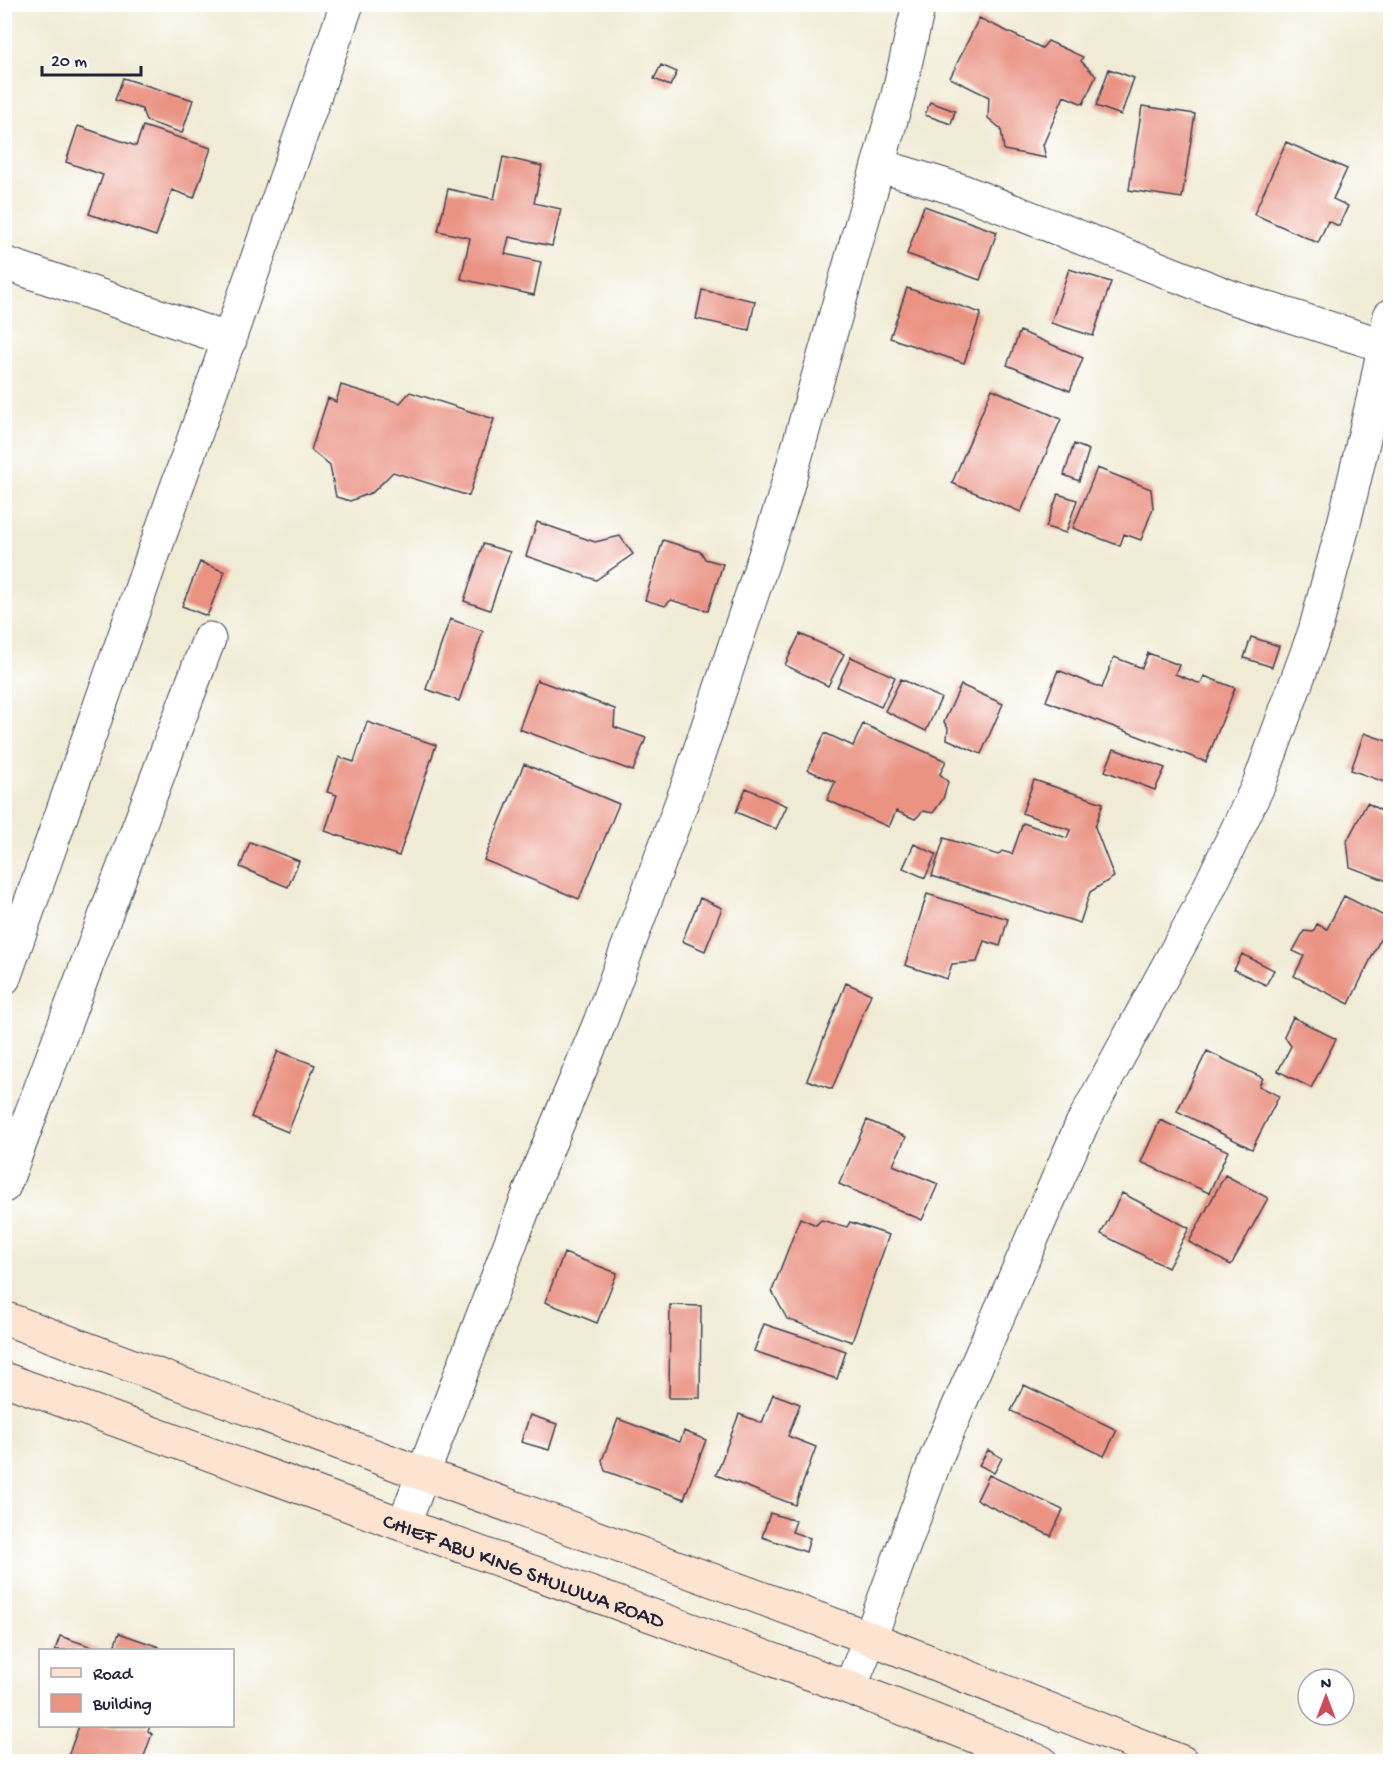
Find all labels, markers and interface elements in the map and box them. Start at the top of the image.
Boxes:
scale bar [42,39,141,77]
text: 20 m [51,52,87,73]
street label: CHIEF ABU KING SHULUWA ROAD [378,1509,668,1636]
legend [39,1649,234,1727]
text: Road [93,1665,134,1686]
north arrow [1296,1667,1356,1727]
text: N [1321,1676,1332,1695]
text: Building [92,1695,152,1716]

